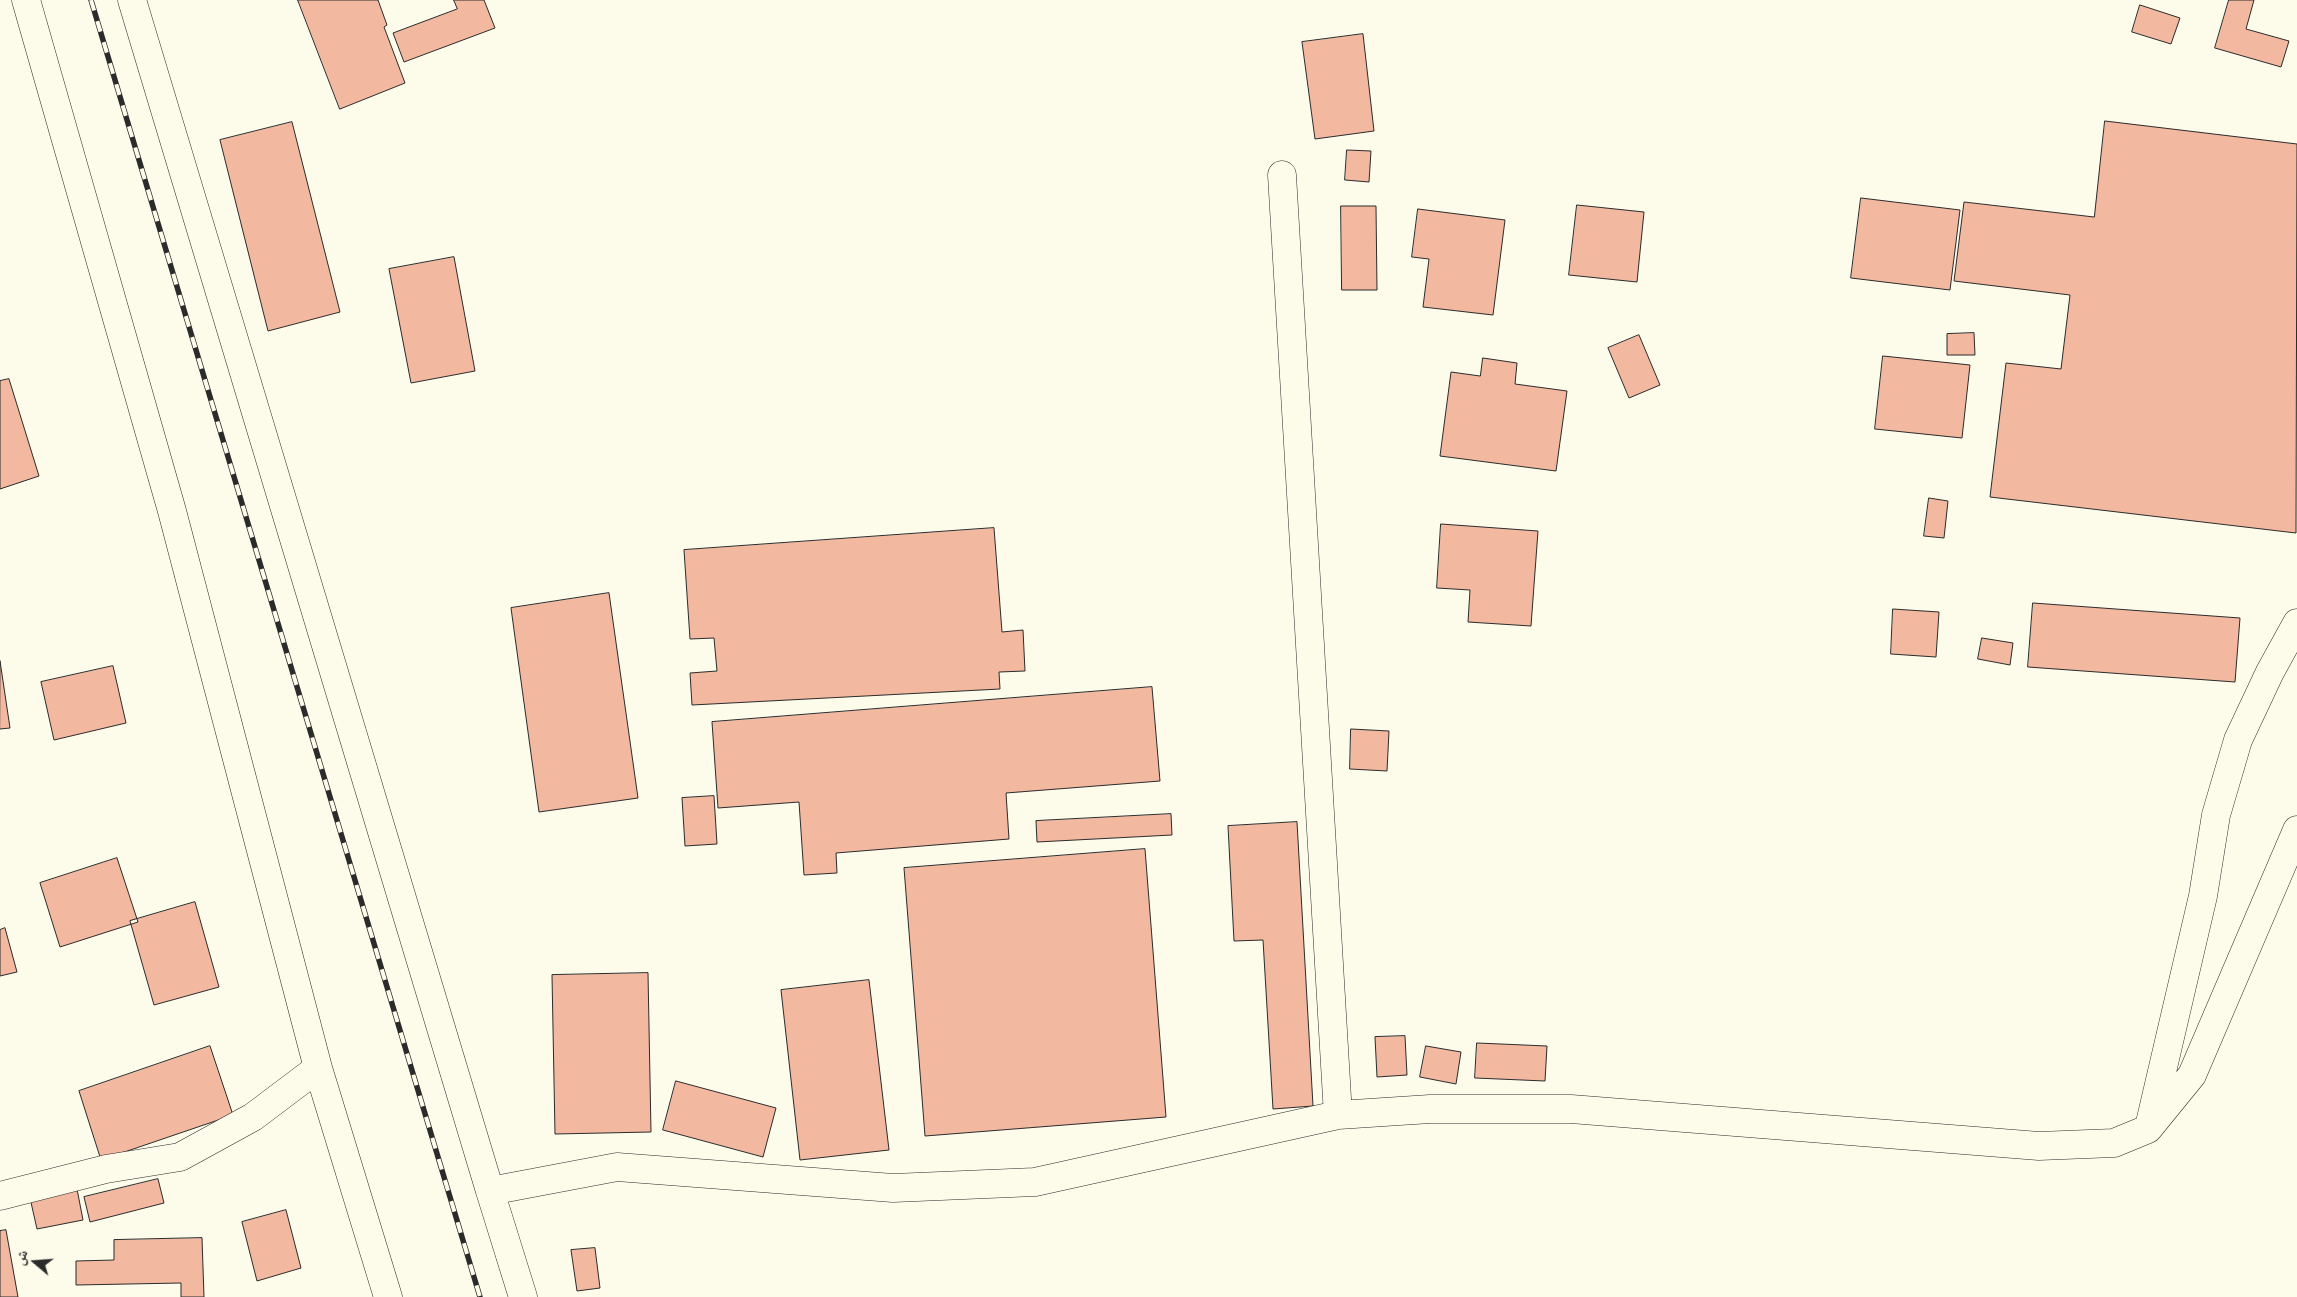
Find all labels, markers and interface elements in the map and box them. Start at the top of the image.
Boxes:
north arrow [10,1237,60,1287]
text: ش [9,1247,32,1267]

